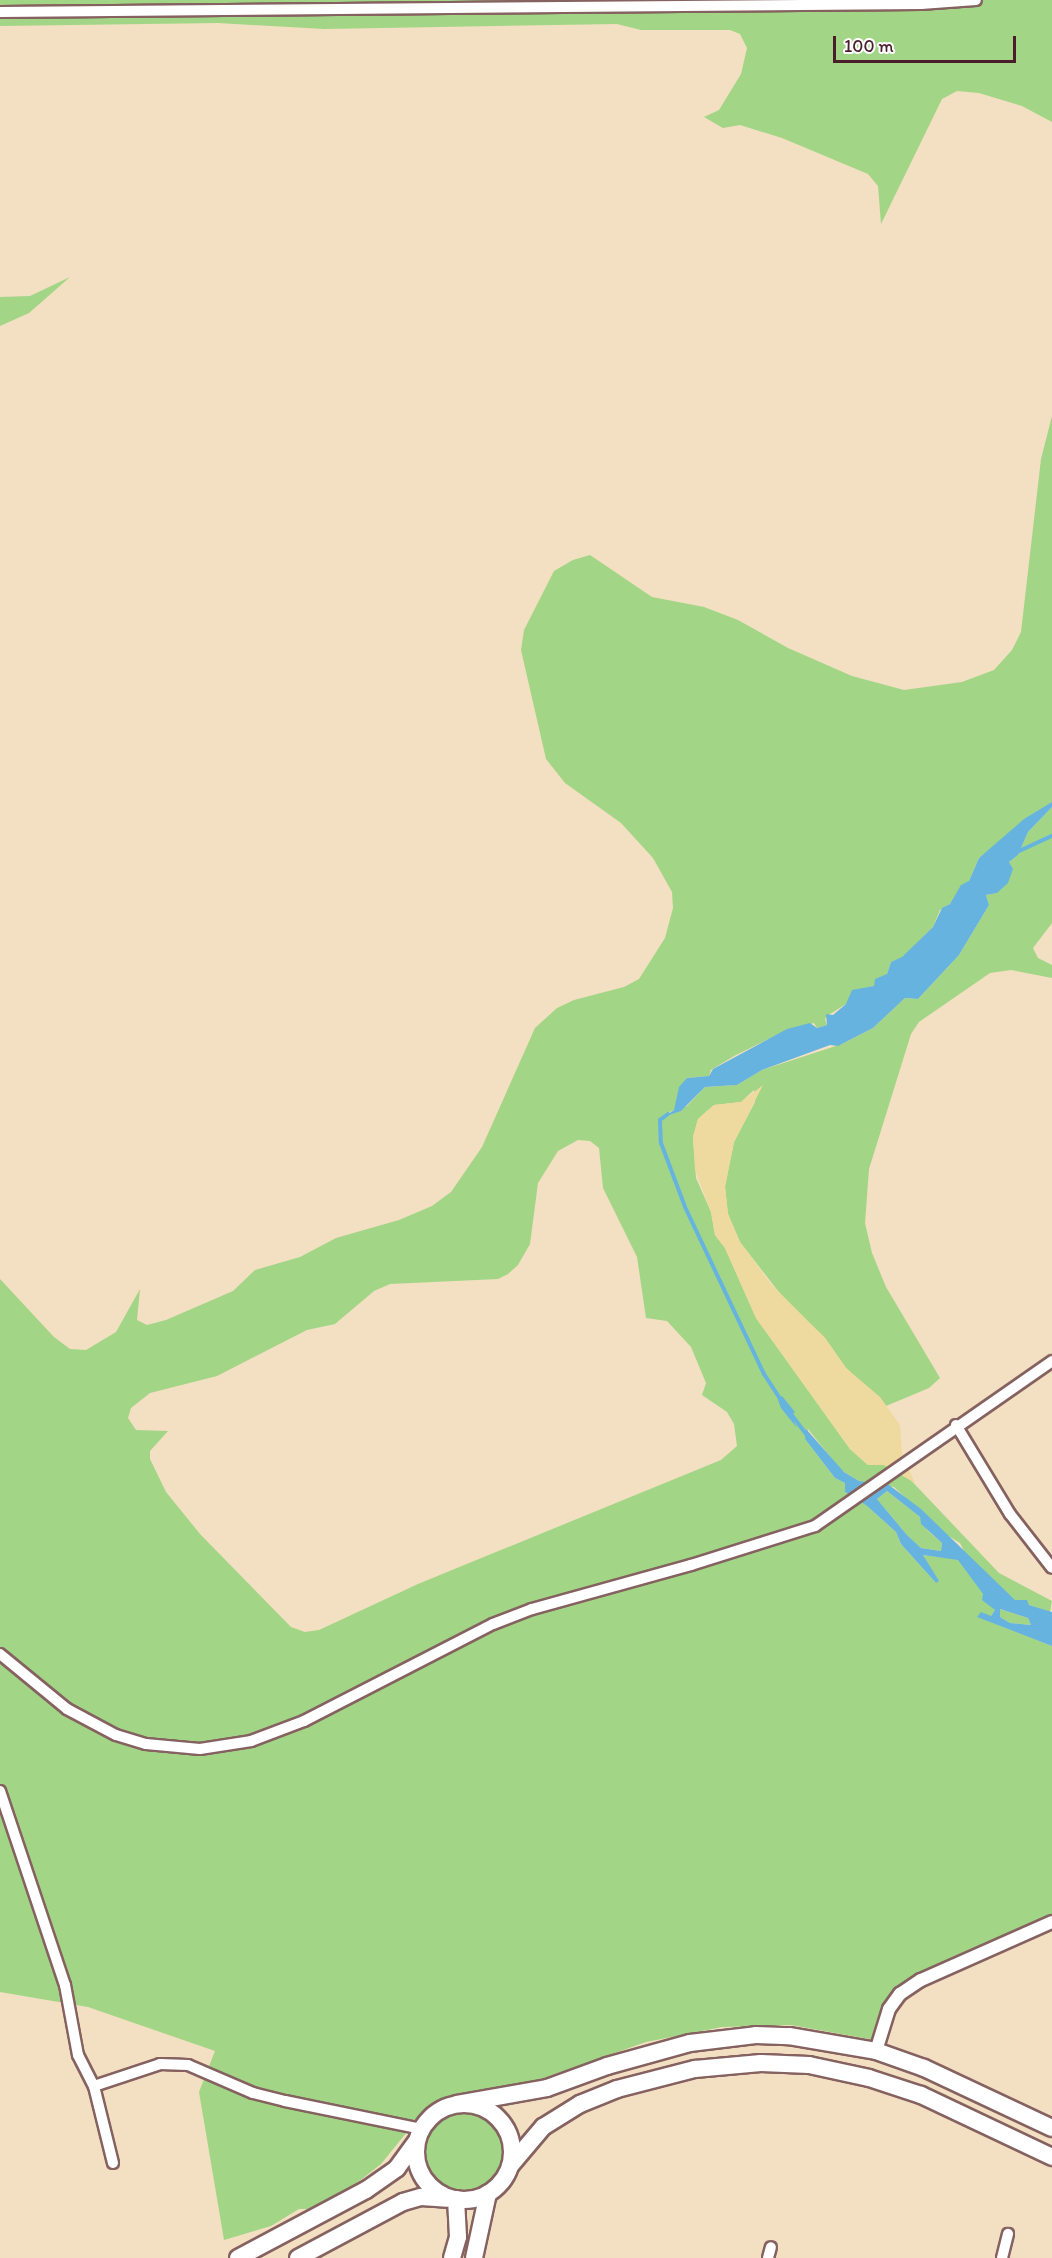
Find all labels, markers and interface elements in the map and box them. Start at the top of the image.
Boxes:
scale bar [836,24,1019,62]
text: 100 m [844,35,894,57]

